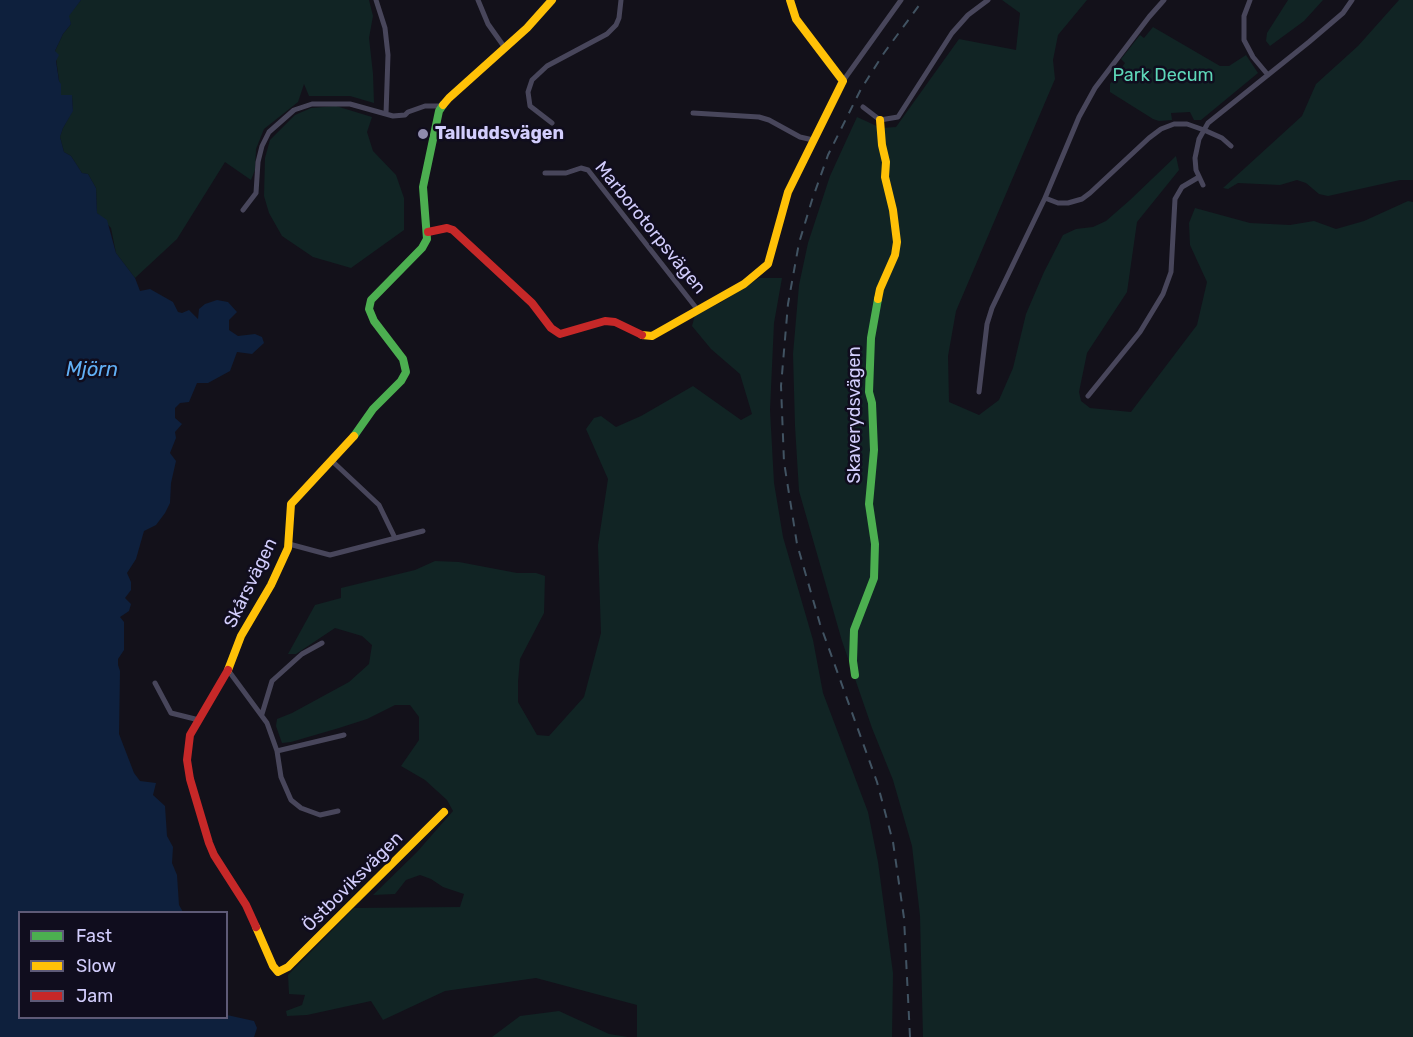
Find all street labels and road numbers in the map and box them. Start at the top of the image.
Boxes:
street label: Marborotorpsvägen [590,157,710,299]
street label: Skaverydsvägen [844,346,866,484]
street label: Skårsvägen [220,535,282,631]
street label: Östboviksvägen [298,827,408,937]

